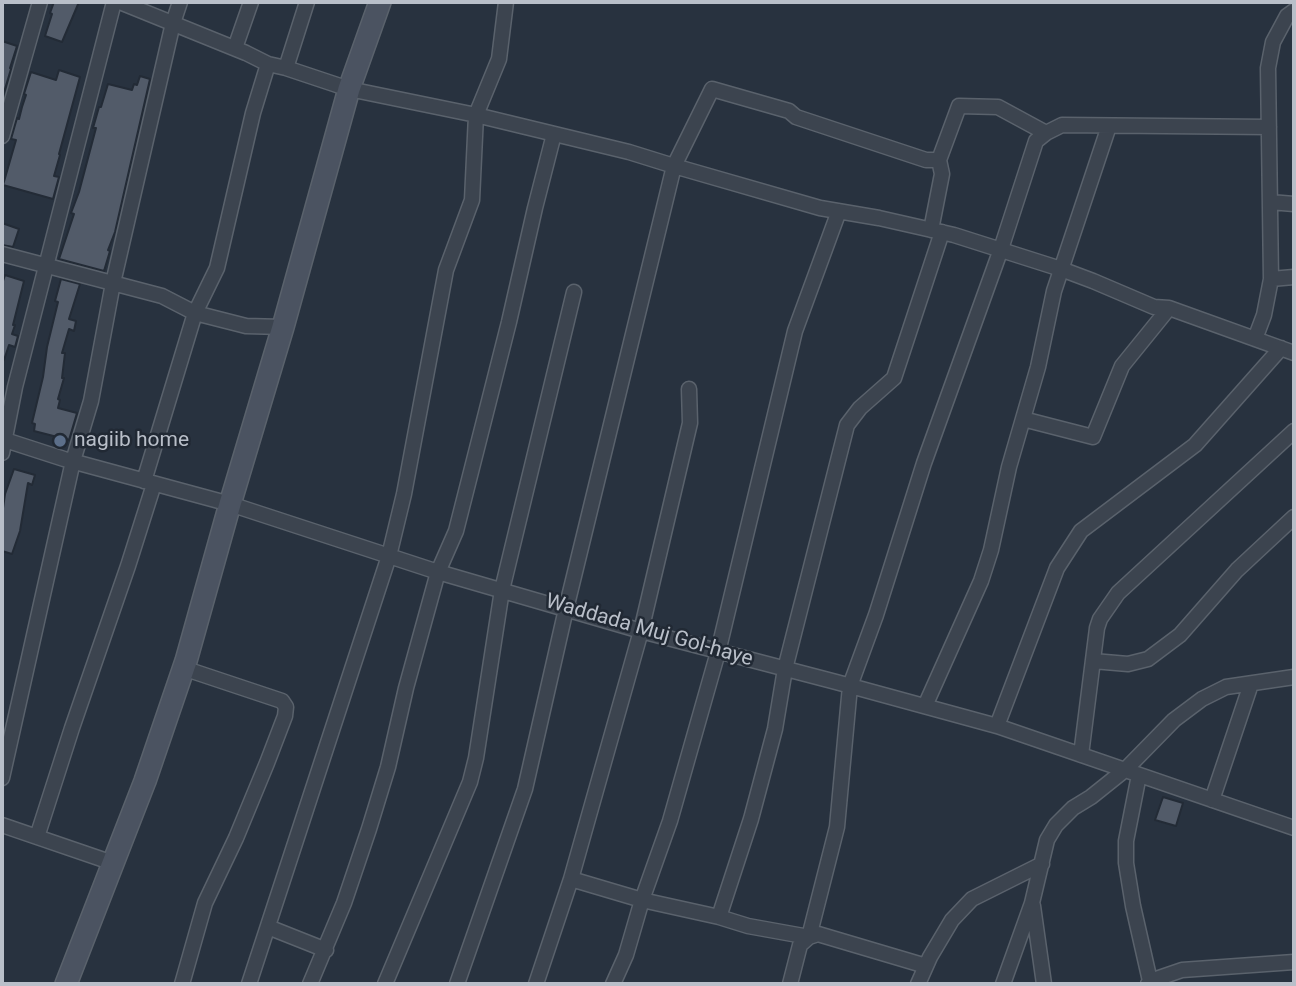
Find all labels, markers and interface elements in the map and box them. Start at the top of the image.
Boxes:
place label: nagiib home [74,428,189,454]
marker: nagiib home [52,433,68,449]
street label: Waddada Muj Gol-haye [542,589,756,673]

